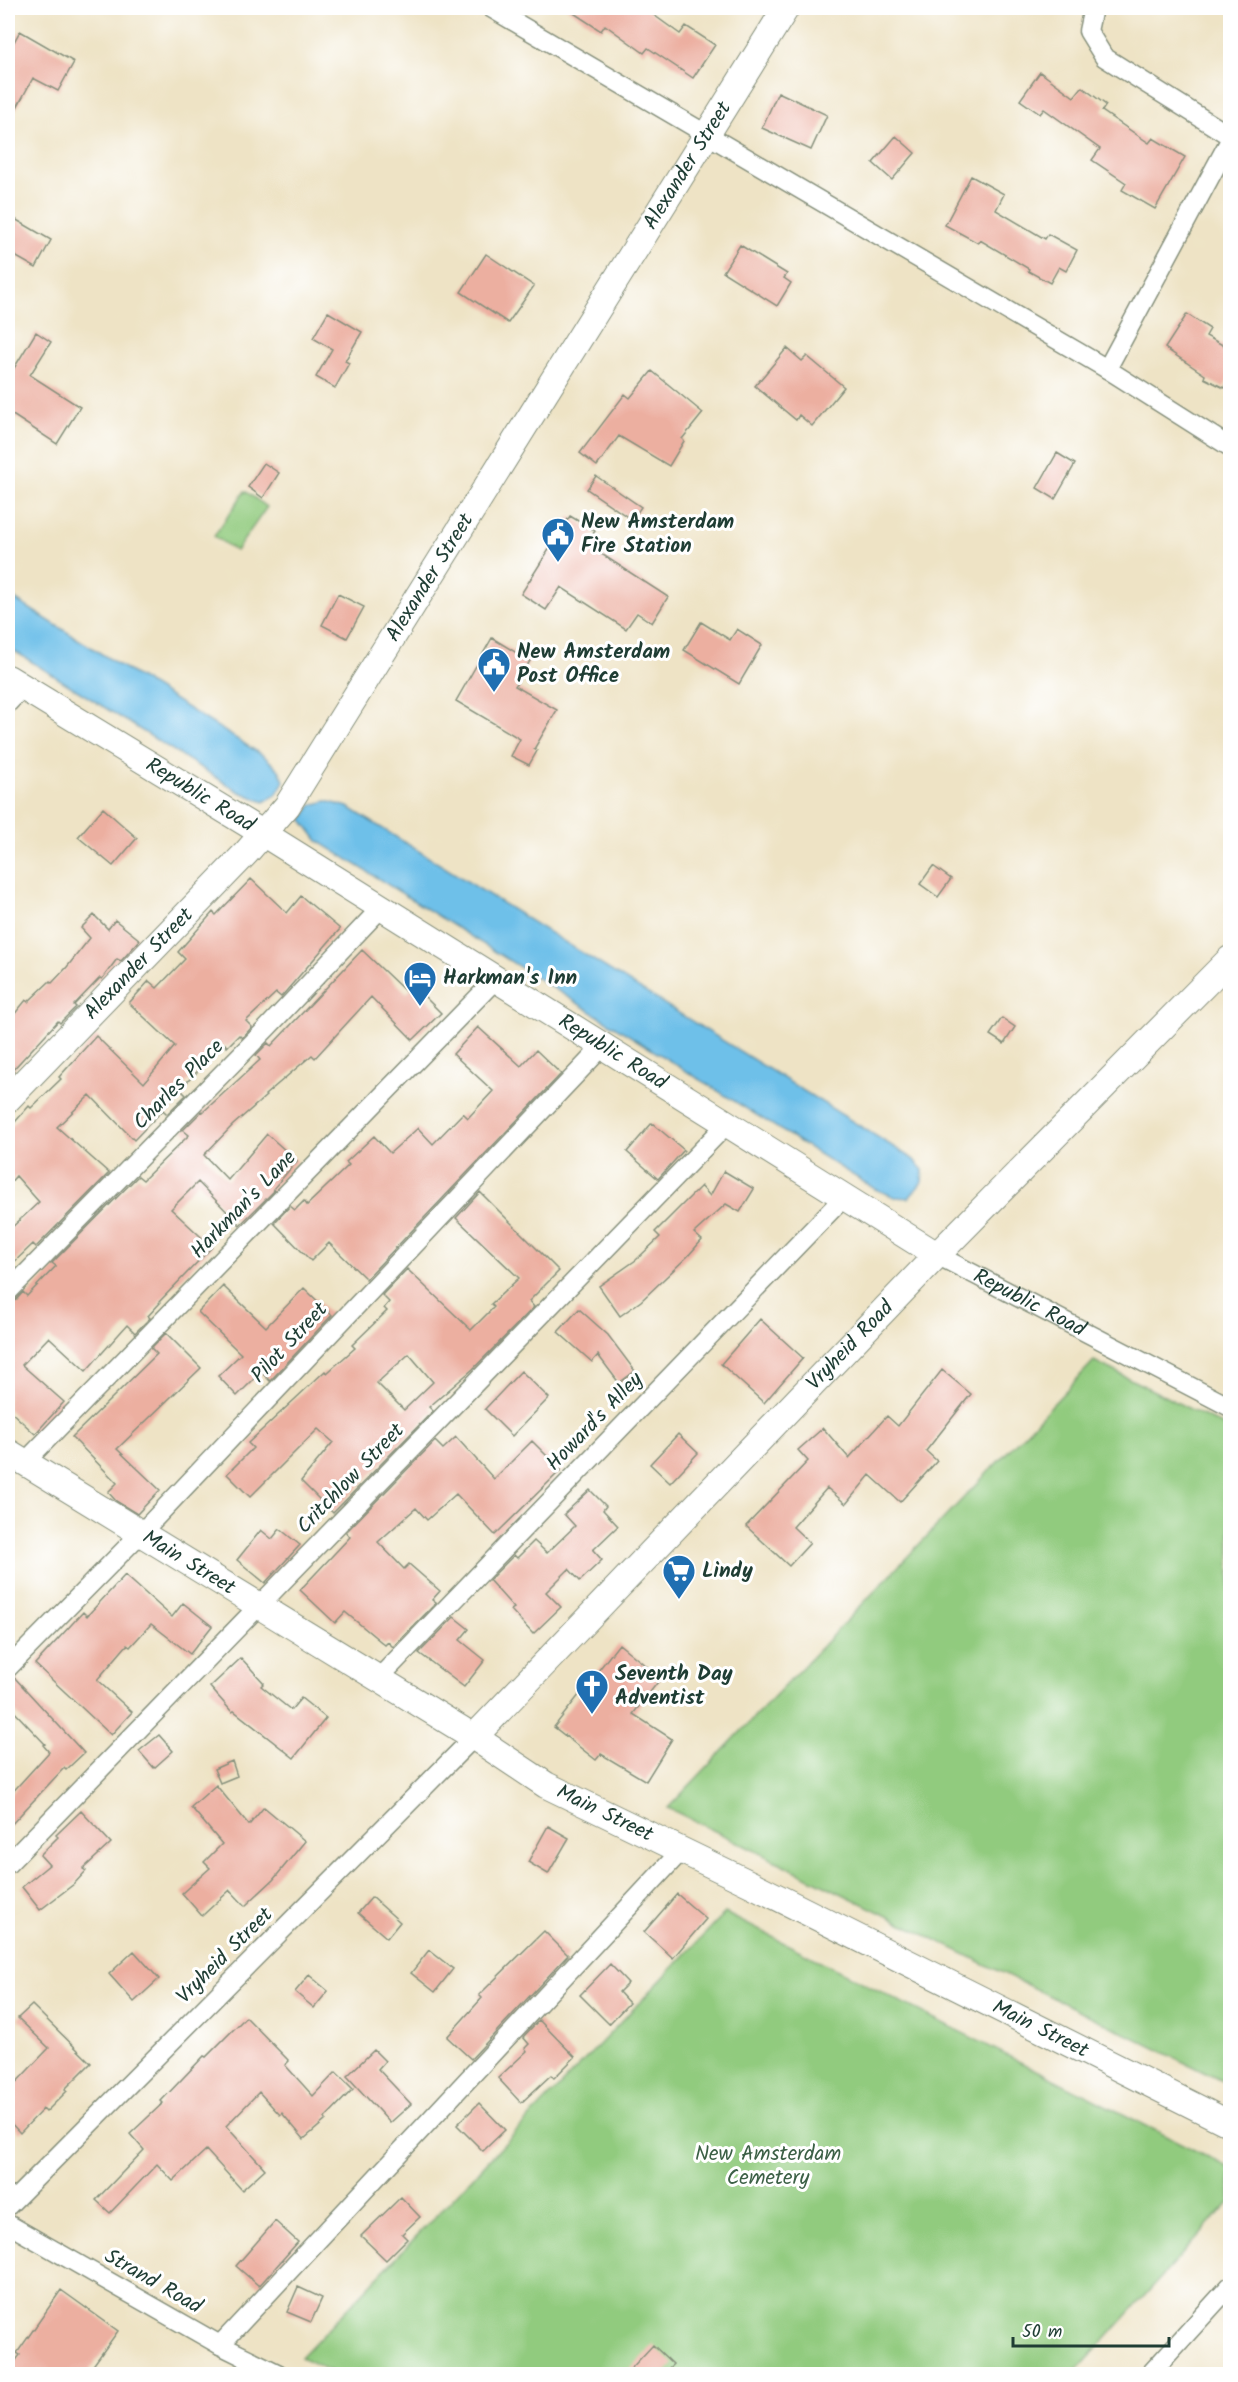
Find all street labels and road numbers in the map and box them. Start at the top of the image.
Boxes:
street label: Alexander Street [635,94,741,236]
street label: Alexander Street [377,506,483,648]
street label: Republic Road [139,749,262,841]
street label: Alexander Street [76,899,202,1028]
street label: Republic Road [552,1005,674,1099]
street label: Charles Place [126,1031,233,1138]
street label: Harkman's Lane [183,1142,305,1267]
street label: Republic Road [967,1260,1092,1346]
street label: Vryheid Road [799,1292,902,1398]
street label: Pilot Street [244,1294,337,1391]
street label: Howard's Alley [539,1364,651,1479]
street label: Critchlow Street [289,1415,413,1542]
street label: Main Street [136,1521,243,1604]
street label: Main Street [551,1776,660,1851]
street label: Vryheid Street [169,1899,282,2012]
street label: Main Street [986,1991,1095,2067]
street label: Strand Road [98,2241,209,2324]

